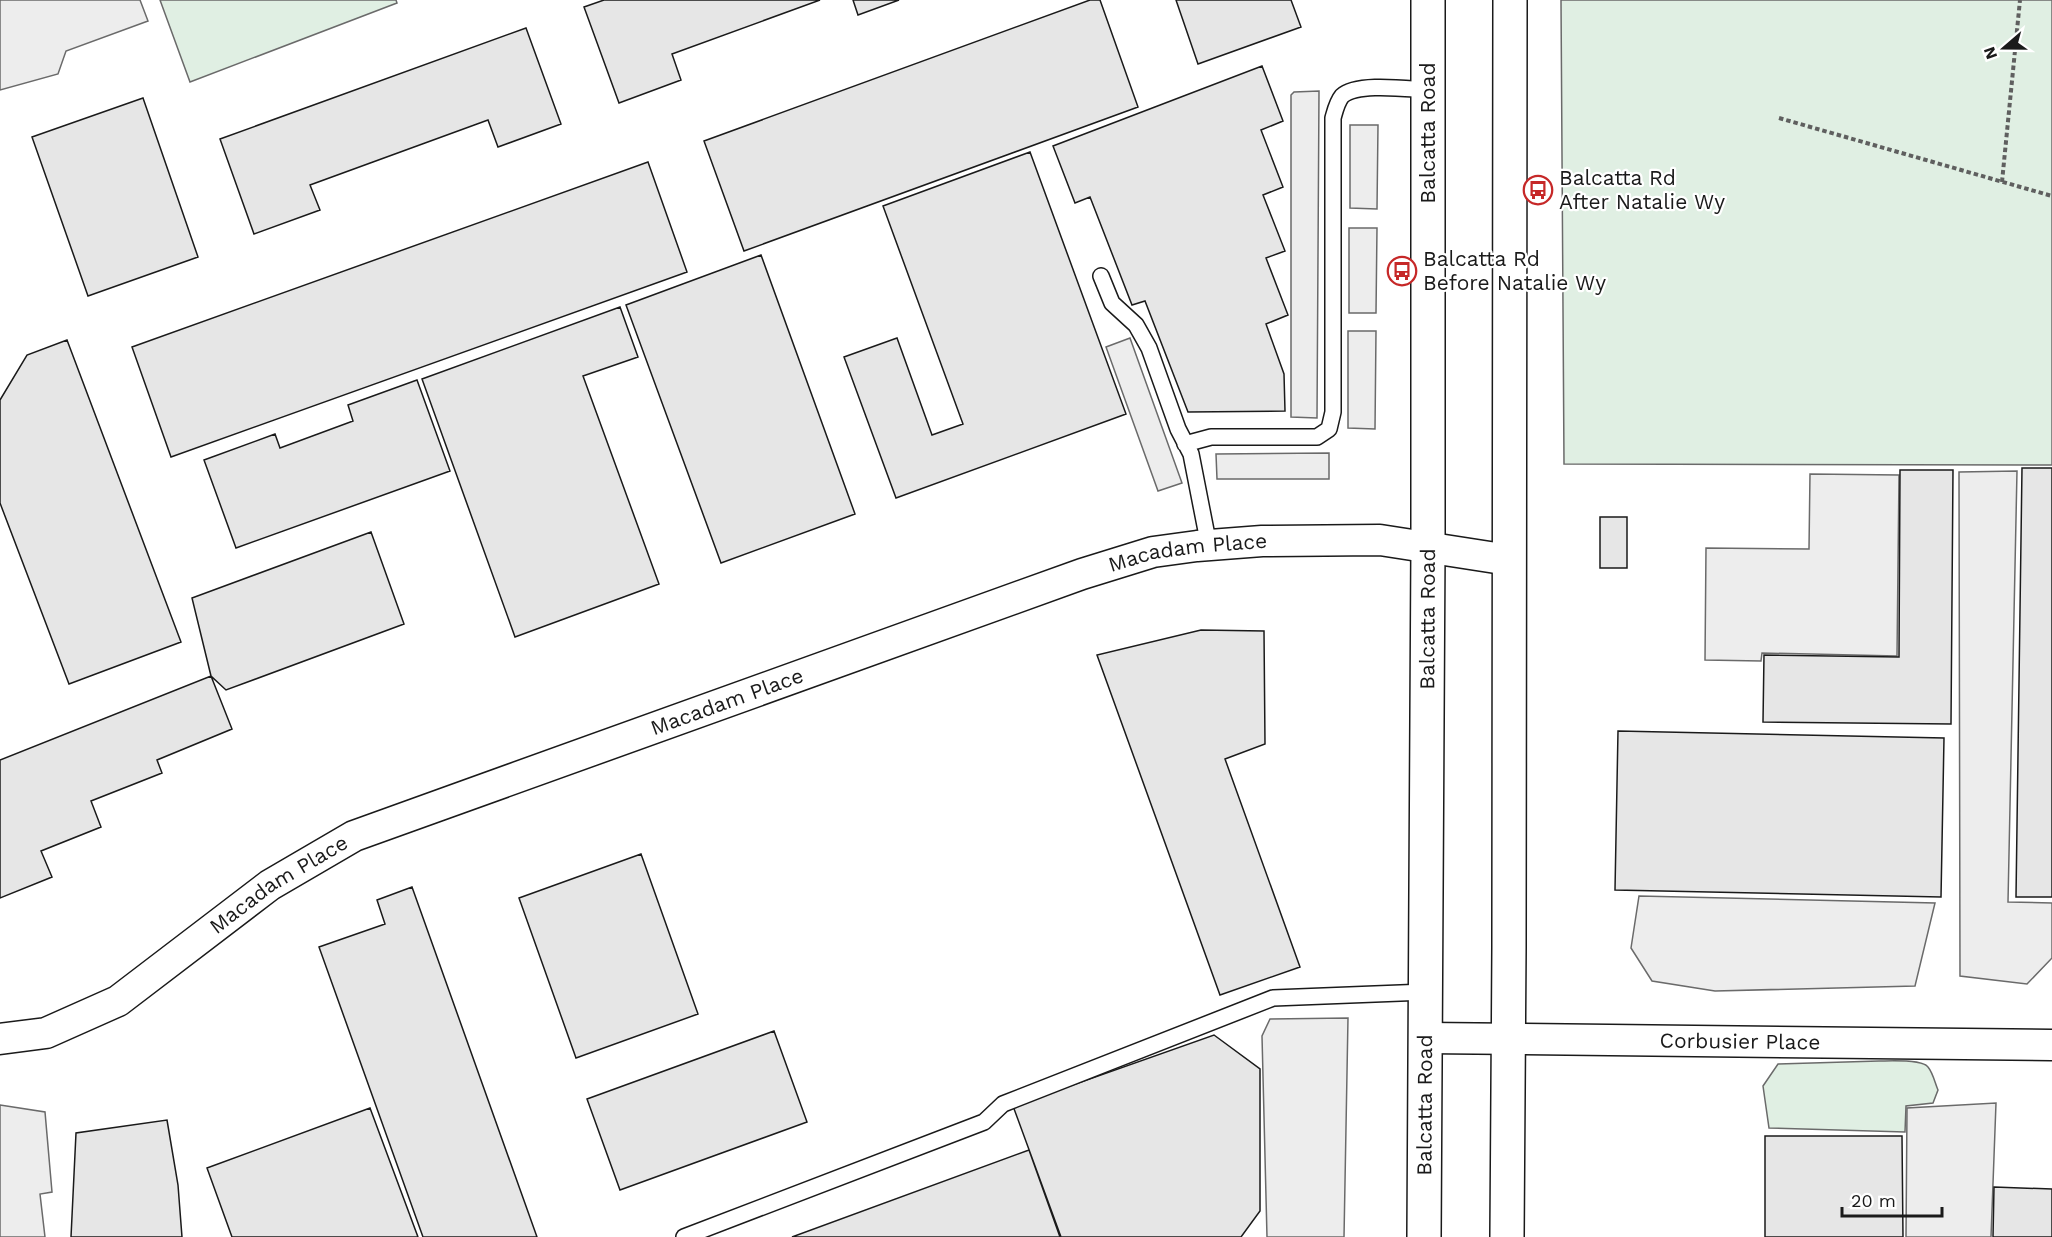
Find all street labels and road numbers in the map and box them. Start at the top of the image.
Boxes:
street label: Balcatta Road [1415,62,1440,204]
street label: Macadam Place [1105,528,1268,577]
street label: Balcatta Road [1414,548,1440,690]
street label: Macadam Place [647,662,807,740]
street label: Macadam Place [204,829,352,939]
street label: Corbusier Place [1659,1028,1821,1054]
street label: Balcatta Road [1411,1034,1437,1176]

